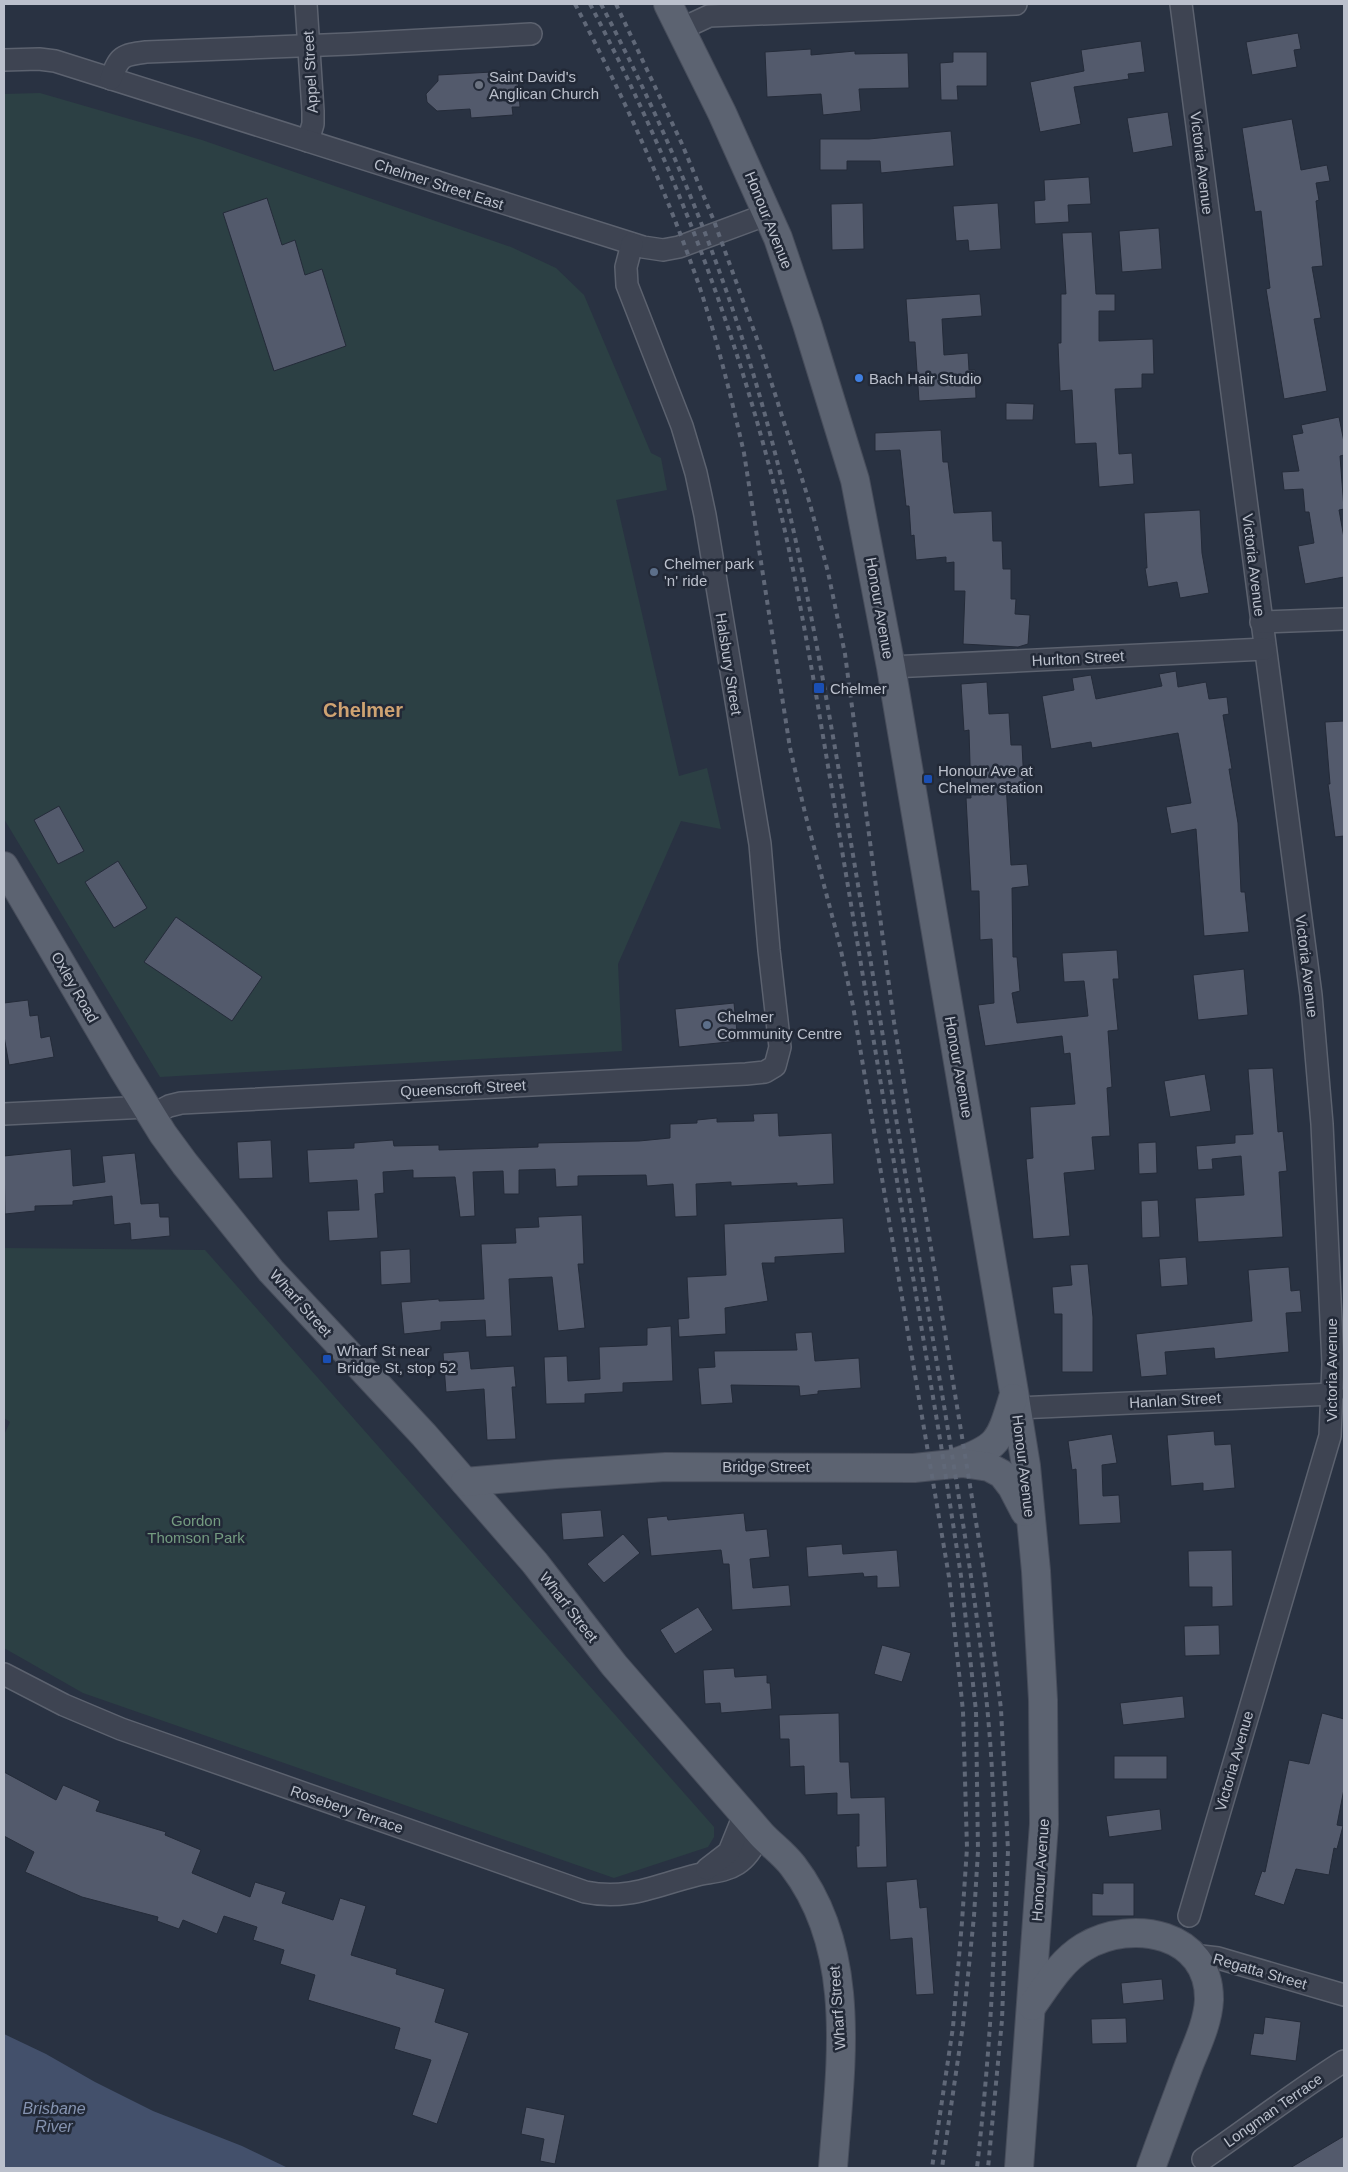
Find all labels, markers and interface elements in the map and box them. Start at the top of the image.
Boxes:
street label: Appel Street [299,30,321,114]
place label: Saint David's Anglican Church [489,68,599,102]
marker: Saint David's Anglican Church [473,79,485,91]
street label: Victoria Avenue [1187,110,1217,216]
street label: Chelmer Street East [372,155,507,213]
street label: Honour Avenue [742,169,796,271]
place label: Bach Hair Studio [869,370,982,387]
marker: Bach Hair Studio [853,372,865,384]
street label: Victoria Avenue [1239,512,1269,618]
place label: Chelmer park 'n' ride [664,555,755,589]
street label: Honour Avenue [863,556,897,660]
marker: Chelmer park 'n' ride [648,566,660,578]
street label: Halsbury Street [713,612,746,717]
street label: Hurlton Street [1031,647,1125,669]
place label: Chelmer [830,680,887,697]
marker: Chelmer [812,681,826,695]
district label: Chelmer [323,699,403,721]
place label: Honour Ave at Chelmer station [938,762,1043,796]
marker: Honour Ave at Chelmer station [922,773,934,785]
street label: Victoria Avenue [1292,913,1322,1019]
street label: Oxley Road [48,949,102,1025]
place label: Chelmer Community Centre [717,1008,842,1042]
street label: Honour Avenue [942,1015,976,1119]
marker: Chelmer Community Centre [701,1019,713,1031]
street label: Queenscroft Street [400,1076,527,1100]
street label: Wharf Street [267,1266,336,1341]
street label: Victoria Avenue [1323,1318,1340,1422]
place label: Wharf St near Bridge St, stop 52 [337,1342,456,1376]
marker: Wharf St near Bridge St, stop 52 [321,1353,333,1365]
street label: Hanlan Street [1129,1389,1222,1411]
street label: Honour Avenue [1009,1414,1039,1518]
street label: Bridge Street [722,1458,811,1475]
park label: Gordon Thomson Park [147,1512,245,1546]
street label: Wharf Street [536,1569,602,1646]
street label: Victoria Avenue [1212,1709,1256,1813]
street label: Rosebery Terrace [288,1782,406,1836]
street label: Honour Avenue [1028,1818,1052,1922]
street label: Regatta Street [1211,1949,1310,1993]
street label: Wharf Street [826,1965,848,2051]
street label: Longman Terrace [1220,2070,1326,2150]
water label: Brisbane River [22,2100,86,2135]

